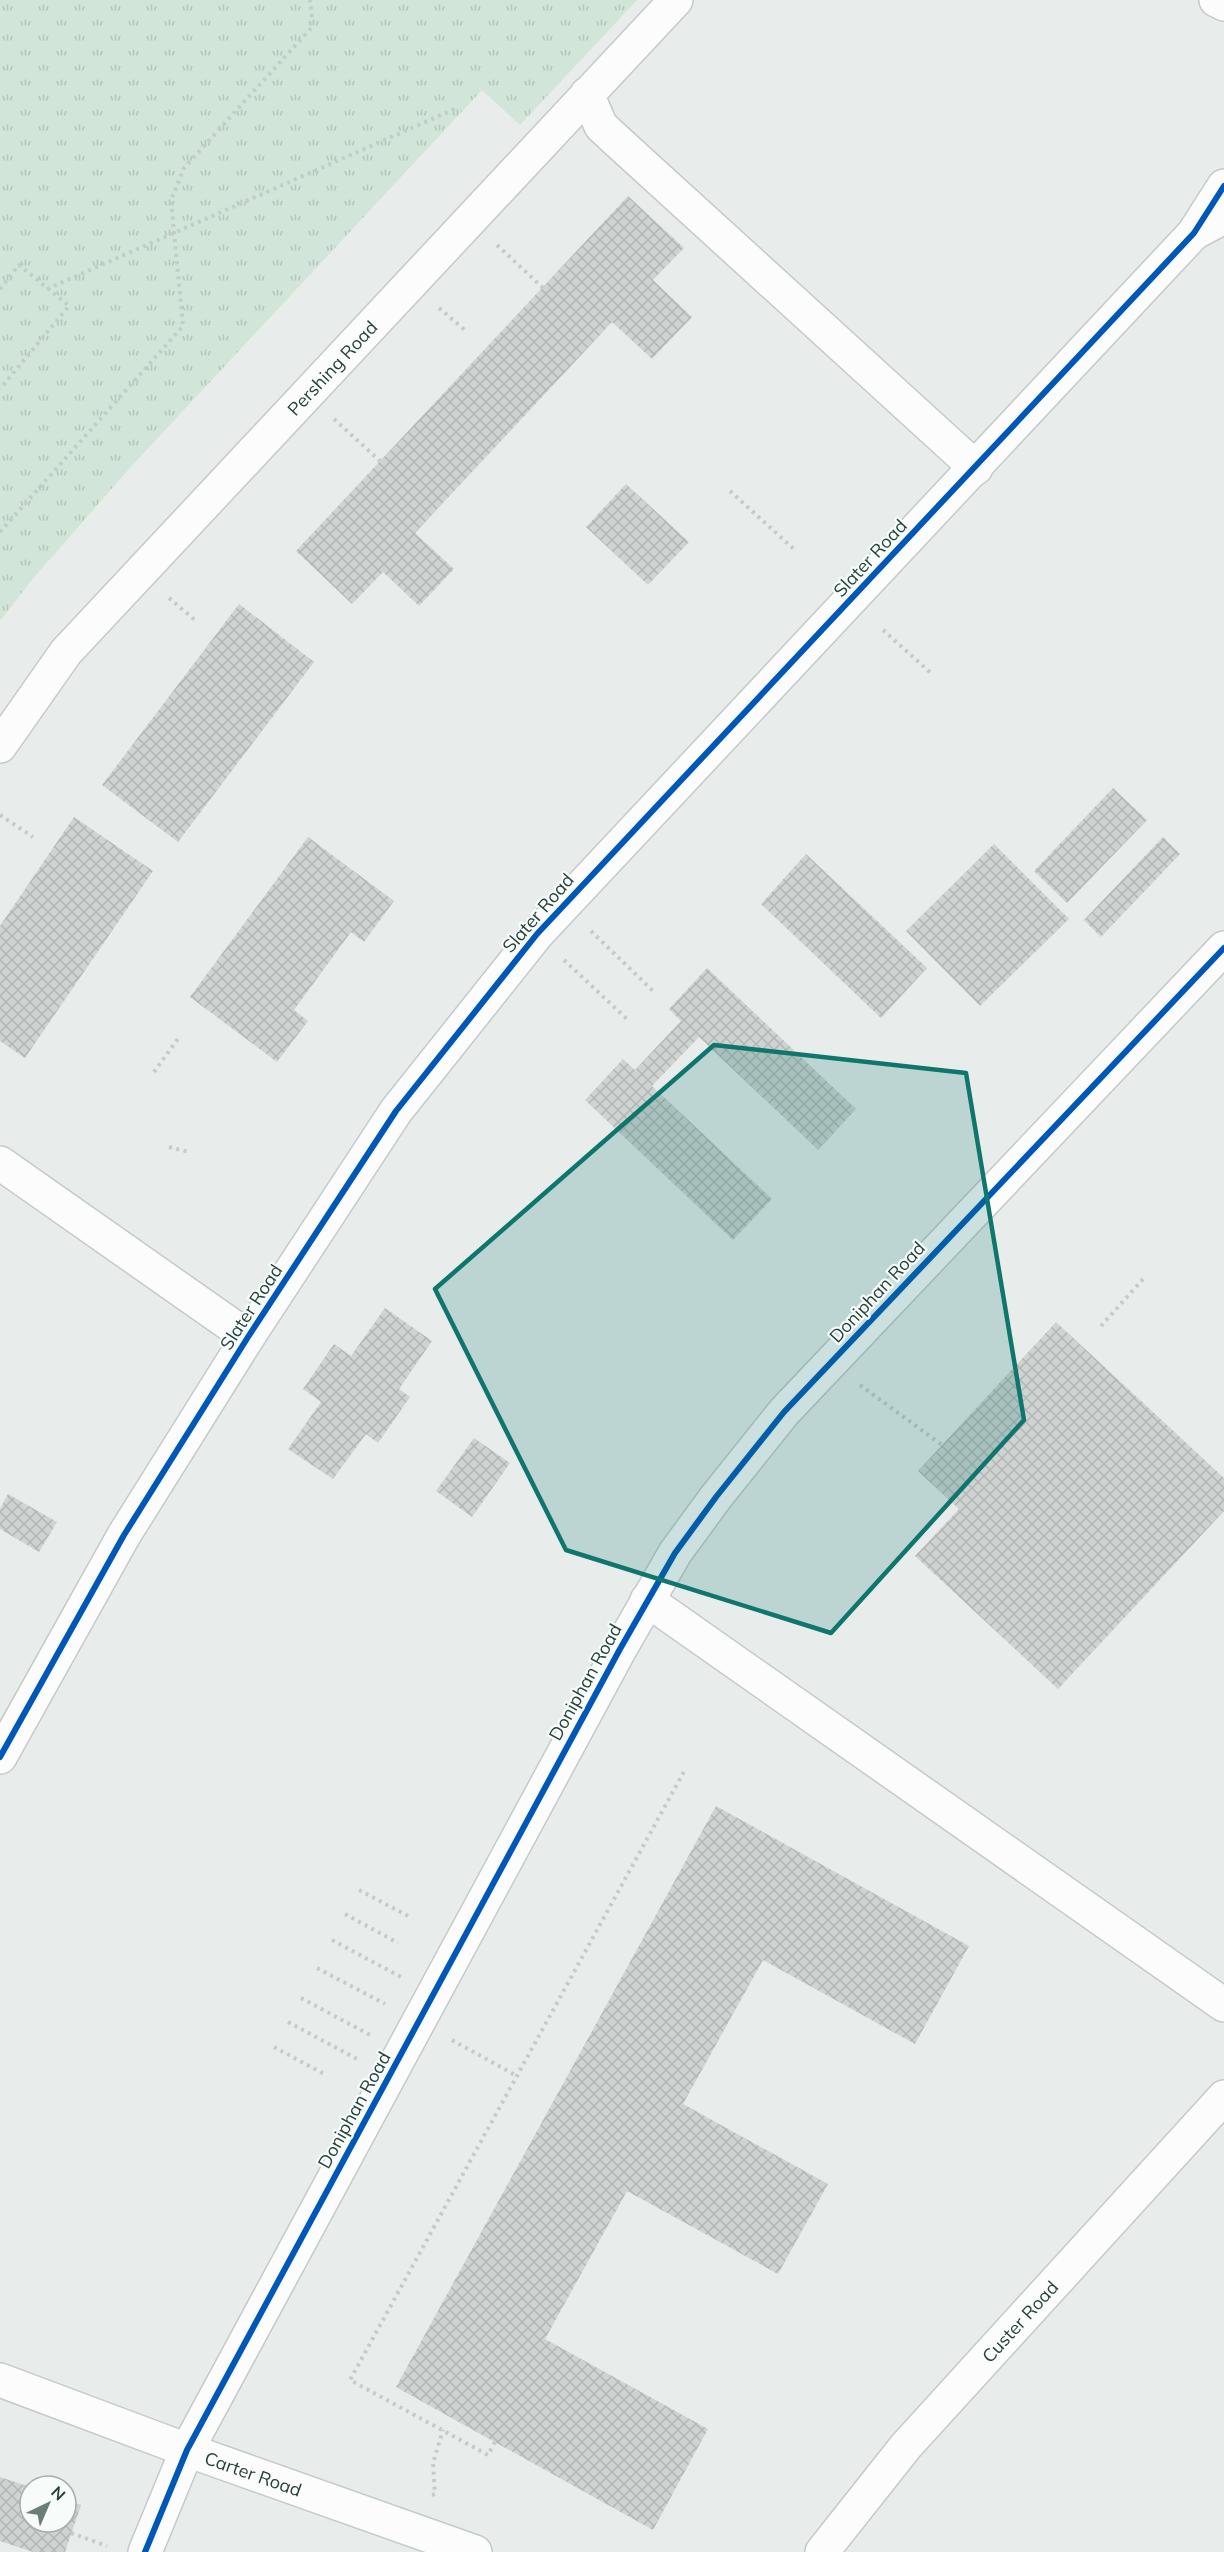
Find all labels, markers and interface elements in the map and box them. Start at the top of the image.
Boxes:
street label: Pershing Road [282,316,382,420]
street label: Slater Road [828,514,912,602]
street label: Slater Road [497,869,579,957]
street label: Doniphan Road [824,1237,930,1347]
street label: Slater Road [215,1260,287,1354]
street label: Doniphan Road [543,1620,627,1744]
street label: Doniphan Road [312,2048,396,2172]
street label: Custer Road [977,2276,1063,2367]
street label: Carter Road [202,2446,305,2501]
north arrow [18,2474,78,2534]
text: N [47,2482,70,2505]

